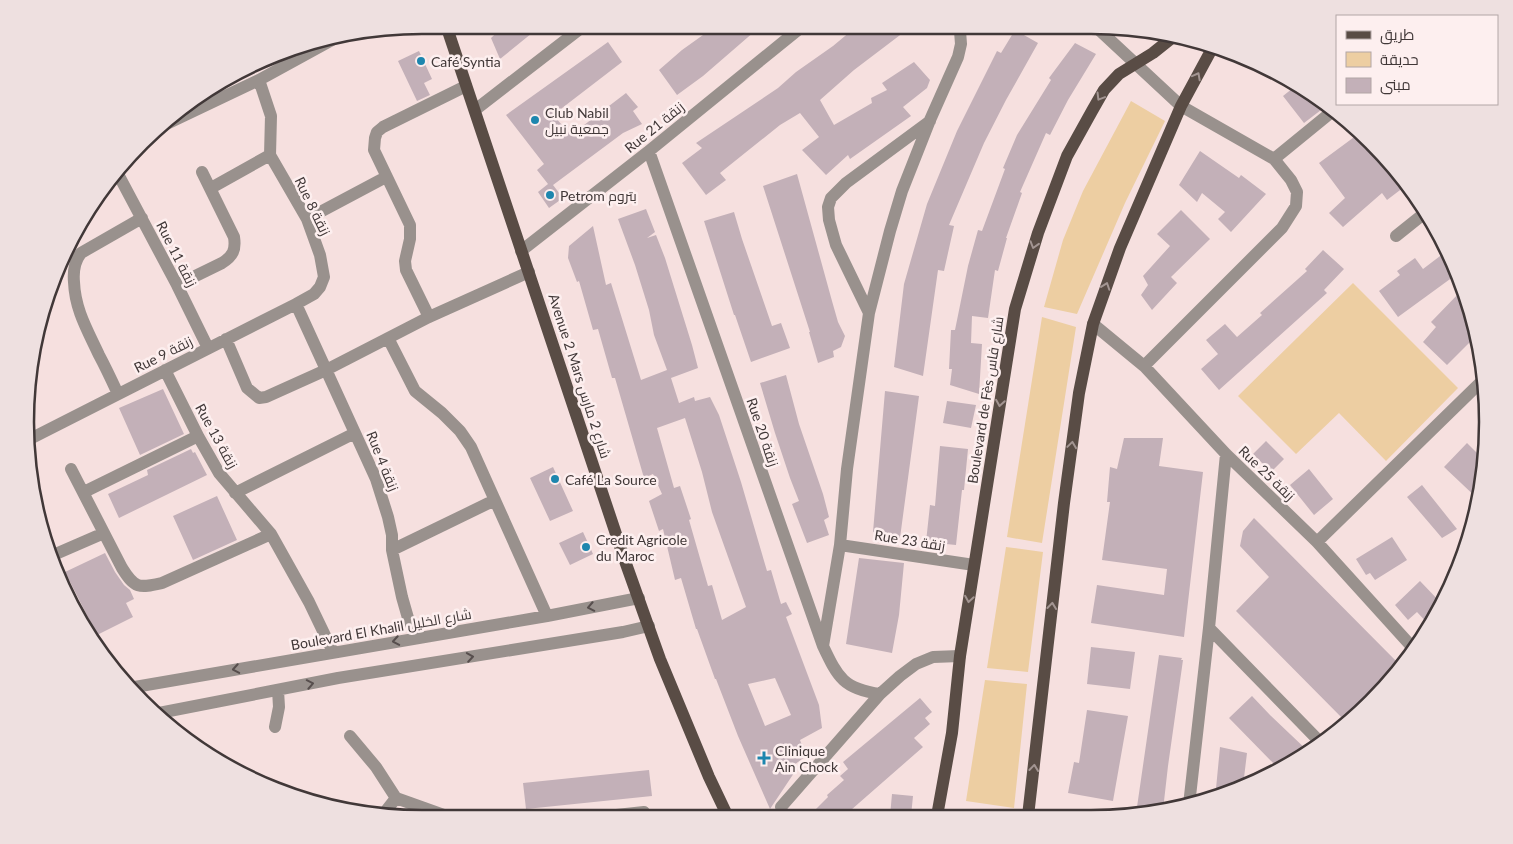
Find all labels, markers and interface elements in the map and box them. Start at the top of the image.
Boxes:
legend [1336,15,1498,105]
text: طريق [1380,25,1414,45]
text: حديقة [1380,50,1419,68]
place label: Café Syntia [431,53,501,70]
marker: Café Syntia [415,55,427,67]
one-way arrow [1191,72,1201,81]
text: مبنى [1380,75,1411,95]
one-way arrow [1097,92,1107,101]
street label: Rue 21 زنقة [621,98,687,156]
place label: Club Nabil جمعية نبيل [545,104,609,137]
marker: Club Nabil جمعية نبيل [529,114,541,126]
street label: Rue 8 زنقة [291,174,335,238]
place label: Petrom بتروم [560,187,637,206]
marker: Petrom بتروم [544,189,556,201]
street label: Rue 11 زنقة [153,218,201,290]
one-way arrow [1030,240,1040,249]
one-way arrow [1100,283,1110,291]
street label: Avenue 2 Mars شارع 2 مارس [544,291,615,461]
street label: Boulevard de Fès شارع فاس [963,315,1008,485]
street label: Rue 9 زنقة [131,332,195,376]
street label: Rue 20 زنقة [743,395,783,469]
one-way arrow [995,400,1006,408]
street label: Rue 13 زنقة [192,401,242,471]
street label: Rue 4 زنقة [363,428,403,494]
one-way arrow [1066,440,1077,448]
street label: Rue 25 زنقة [1235,442,1299,504]
place label: Café La Source [565,471,657,488]
marker: Café La Source [549,473,561,485]
street label: Rue 23 زنقة [873,526,947,554]
place label: Credit Agricole du Maroc [596,531,687,564]
marker: Credit Agricole du Maroc [580,541,592,553]
one-way arrow [965,594,975,603]
one-way arrow [586,601,595,611]
one-way arrow [1046,602,1057,610]
street label: Boulevard El Khalil شارع الخليل [289,605,473,654]
one-way arrow [392,636,401,646]
one-way arrow [467,652,475,663]
one-way arrow [232,664,240,674]
one-way arrow [306,679,314,690]
place label: Clinique Ain Chock [775,742,839,775]
marker: Clinique Ain Chock [757,751,771,765]
one-way arrow [1028,763,1039,771]

